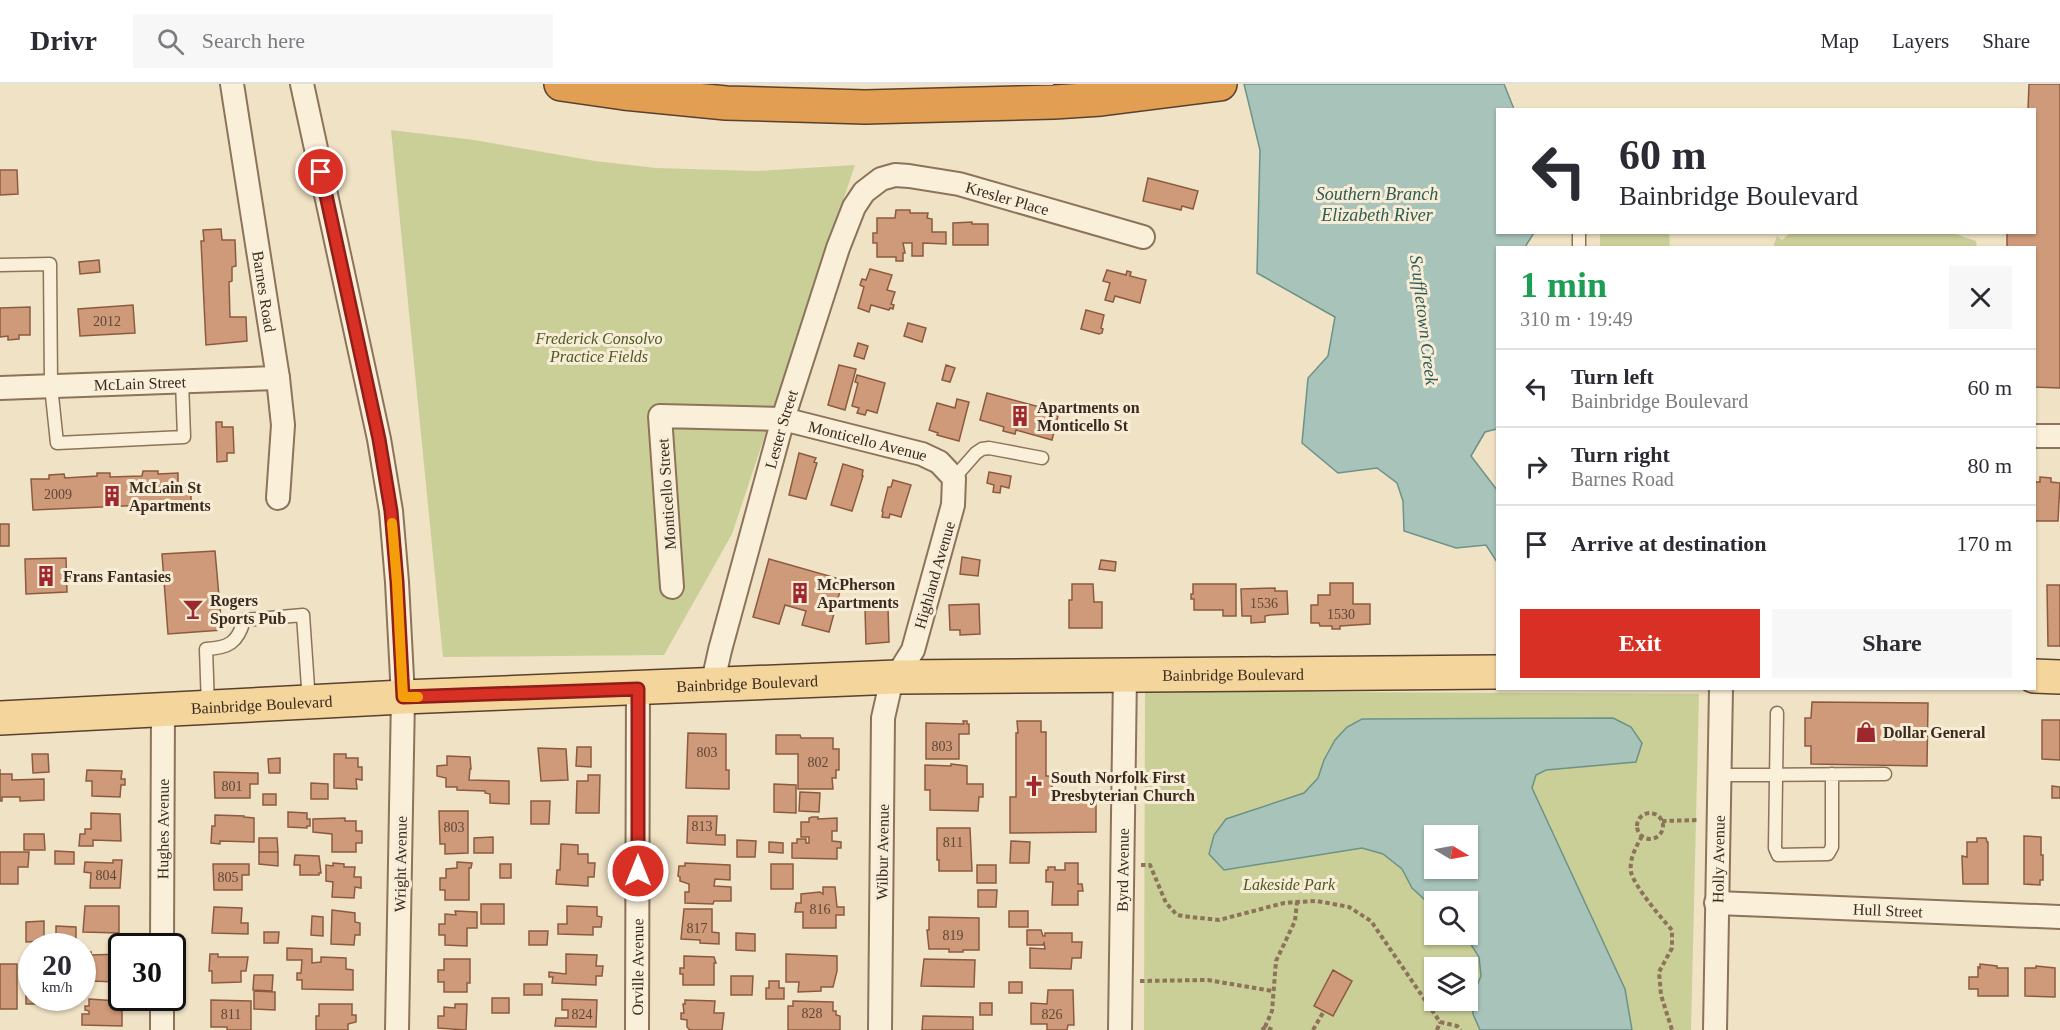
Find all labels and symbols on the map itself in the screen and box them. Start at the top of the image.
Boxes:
pin [295,146,346,197]
street label: Kresler Place [964,178,1051,218]
water label: Southern Branch Elizabeth River [1316,184,1438,225]
street label: Barnes Road [249,250,279,333]
water label: Scuffletown Creek [1406,254,1442,387]
house number: 2012 [93,314,121,329]
park label: Frederick Consolvo Practice Fields [535,330,662,365]
street label: McLain Street [94,373,187,394]
street label: Lester Street [762,387,801,471]
place label: Apartments on Monticello St [1037,399,1140,434]
building icon: Apartments on Monticello St [1008,404,1032,428]
street label: Monticello Avenue [807,418,930,464]
street label: Monticello Street [654,437,679,550]
place label: McLain St Apartments [129,479,211,515]
building icon: McLain St Apartments [100,484,124,508]
house number: 2009 [44,487,72,502]
street label: Highland Avenue [911,519,959,631]
building icon: Frans Fantasies [34,564,58,588]
place label: Frans Fantasies [63,568,171,585]
place label: McPherson Apartments [817,576,899,612]
building icon: McPherson Apartments [788,581,812,605]
place label: Rogers Sports Pub [210,592,286,628]
house number: 1536 [1250,596,1278,611]
bar icon: Rogers Sports Pub [181,597,205,621]
house number: 1530 [1327,607,1355,622]
street label: Bainbridge Boulevard [1162,666,1304,684]
street label: Bainbridge Boulevard [676,672,818,695]
street label: Bainbridge Boulevard [190,693,333,717]
shop icon: Dollar General [1854,720,1878,744]
place label: Dollar General [1883,724,1986,741]
house number: 803 [932,739,953,754]
house number: 803 [697,745,718,760]
house number: 802 [808,755,829,770]
place label: South Norfolk First Presbyterian Church [1051,769,1195,805]
church icon: South Norfolk First Presbyterian Church [1022,774,1046,798]
street label: Hughes Avenue [154,779,172,879]
house number: 801 [222,779,243,794]
street label: Wilbur Avenue [873,804,892,900]
street label: Holly Avenue [1709,815,1728,903]
street label: Wright Avenue [391,816,411,912]
house number: 813 [692,819,713,834]
house number: 803 [444,820,465,835]
north arrow [1424,825,1478,879]
street label: Byrd Avenue [1114,828,1132,912]
house number: 811 [943,835,963,850]
position arrow [606,839,670,903]
house number: 804 [96,868,117,883]
house number: 805 [218,870,239,885]
park label: Lakeside Park [1242,876,1336,893]
street label: Hull Street [1853,901,1924,920]
house number: 816 [810,902,831,917]
street label: Orville Avenue [629,918,646,1016]
house number: 817 [687,921,708,936]
house number: 819 [943,928,964,943]
speed limit sign: 30 [108,933,186,1011]
house number: 828 [802,1006,823,1021]
house number: 811 [221,1007,241,1022]
house number: 824 [572,1007,593,1022]
house number: 826 [1042,1007,1063,1022]

